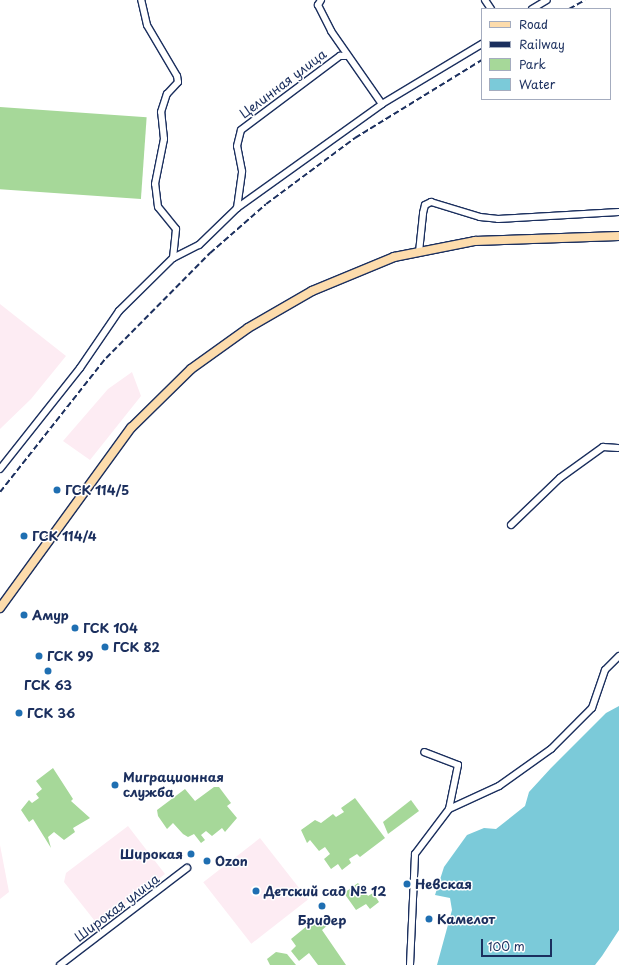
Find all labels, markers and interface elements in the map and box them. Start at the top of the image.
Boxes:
legend [481,8,611,100]
text: Road [519,15,548,33]
text: Railway [519,35,565,53]
street label: Целинная улица [236,46,330,122]
text: Park [519,55,546,73]
text: Water [519,75,555,93]
place label: ГСК 114/5 [65,482,130,498]
marker: ГСК 114/5 [52,485,62,495]
place label: ГСК 114/4 [32,528,97,544]
marker: ГСК 114/4 [19,531,29,541]
place label: Амур [32,607,69,623]
marker: Амур [19,610,29,620]
place label: ГСК 104 [83,620,138,636]
marker: ГСК 104 [70,623,80,633]
place label: ГСК 82 [113,639,160,655]
marker: ГСК 82 [100,642,110,652]
place label: ГСК 99 [47,648,93,664]
marker: ГСК 99 [34,651,44,661]
marker: ГСК 63 [43,666,53,676]
place label: ГСК 63 [24,677,72,693]
place label: ГСК 36 [27,705,75,721]
marker: ГСК 36 [14,708,24,718]
place label: Миграционная служба [123,770,224,801]
marker: Миграционная служба [110,780,120,790]
place label: Широкая [120,846,183,862]
marker: Широкая [186,849,196,859]
place label: Ozon [215,853,248,869]
marker: Ozon [202,856,212,866]
street label: Широкая улица [71,871,163,945]
place label: Невская [415,876,472,892]
marker: Невская [402,879,412,889]
place label: Детский сад № 12 [264,883,387,899]
marker: Детский сад № 12 [251,886,261,896]
marker: Бридер [317,901,327,911]
place label: Камелот [437,911,495,927]
place label: Бридер [298,912,346,928]
marker: Камелот [424,914,434,924]
scale bar [483,931,554,957]
text: 100 m [488,937,525,955]

